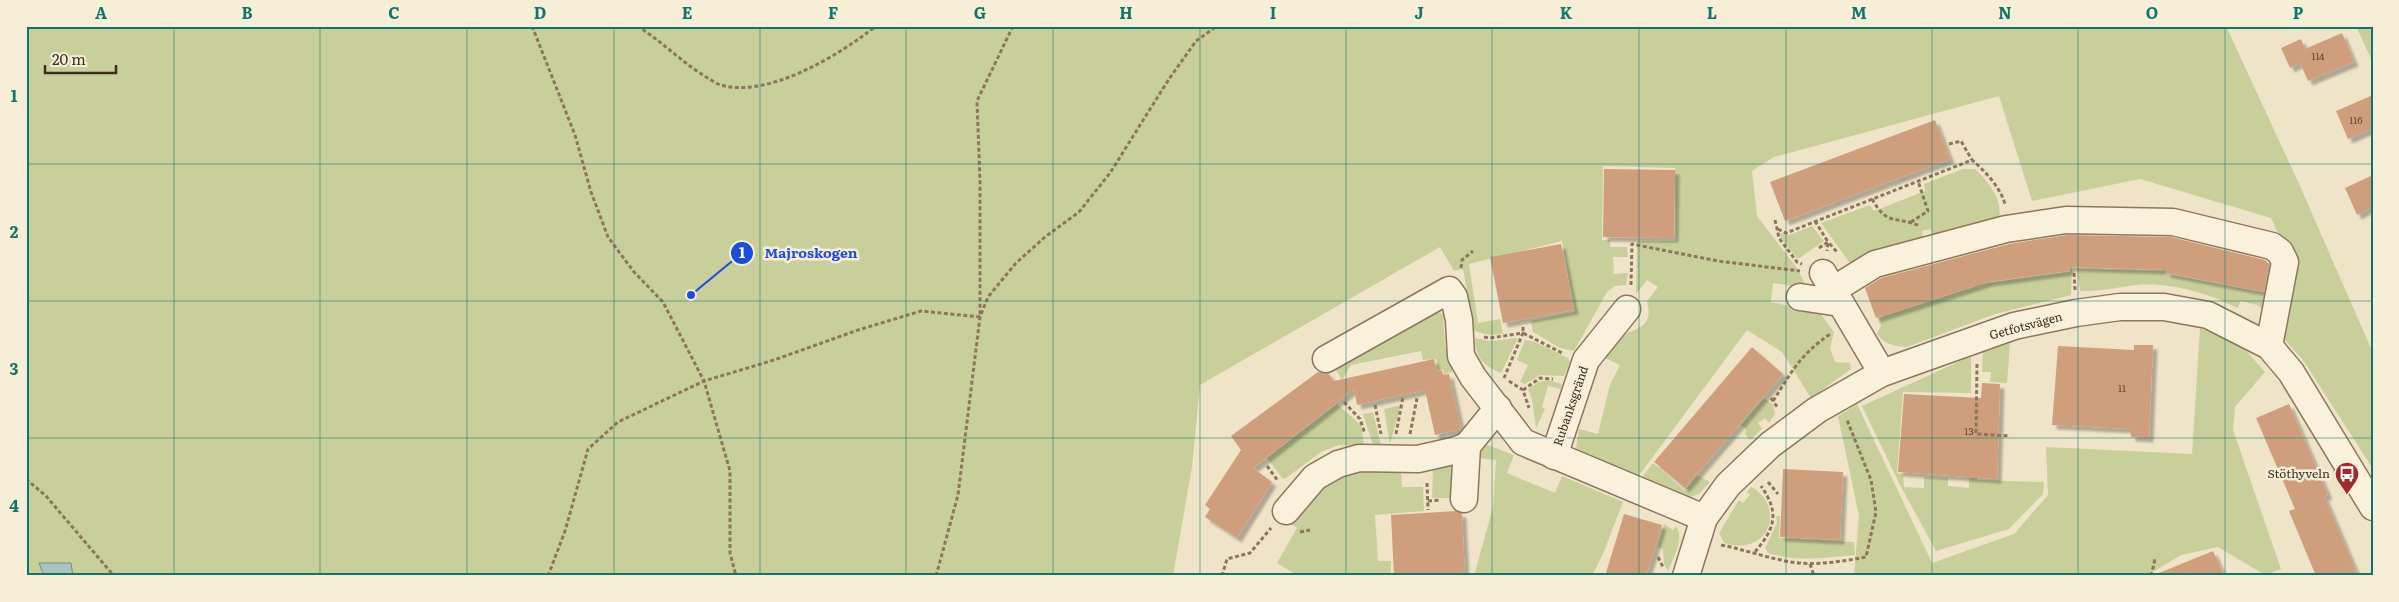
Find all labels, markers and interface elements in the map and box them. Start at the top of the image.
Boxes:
text: A [95,0,107,24]
text: B [241,0,253,24]
text: C [388,0,400,24]
text: D [534,0,546,24]
text: E [682,0,693,24]
text: F [828,0,838,24]
text: G [974,0,986,24]
text: H [1119,0,1133,24]
text: I [1270,0,1276,24]
text: J [1414,0,1424,24]
text: K [1560,0,1573,24]
text: L [1707,0,1717,24]
text: M [1851,0,1867,24]
text: N [1998,0,2012,24]
text: O [2146,0,2158,24]
text: P [2293,0,2304,24]
scale bar [45,42,116,74]
text: 20 m [52,47,86,70]
house number: 114 [2311,48,2325,63]
text: 1 [11,83,18,107]
house number: 116 [2349,112,2363,127]
text: 2 [10,219,19,243]
callout: Majroskogen [729,238,867,267]
text: 1 [739,240,745,263]
text: Majroskogen [765,242,858,262]
street label: Getfotsvägen [1987,307,2064,343]
text: 3 [10,356,19,380]
street label: Rubanksgränd [1548,363,1592,448]
house number: 11 [2118,380,2126,395]
house number: 13 [1964,423,1974,438]
bus stop icon: Stöthyveln [2334,461,2360,495]
place label: Stöthyveln [2268,464,2330,482]
text: 4 [9,493,19,517]

